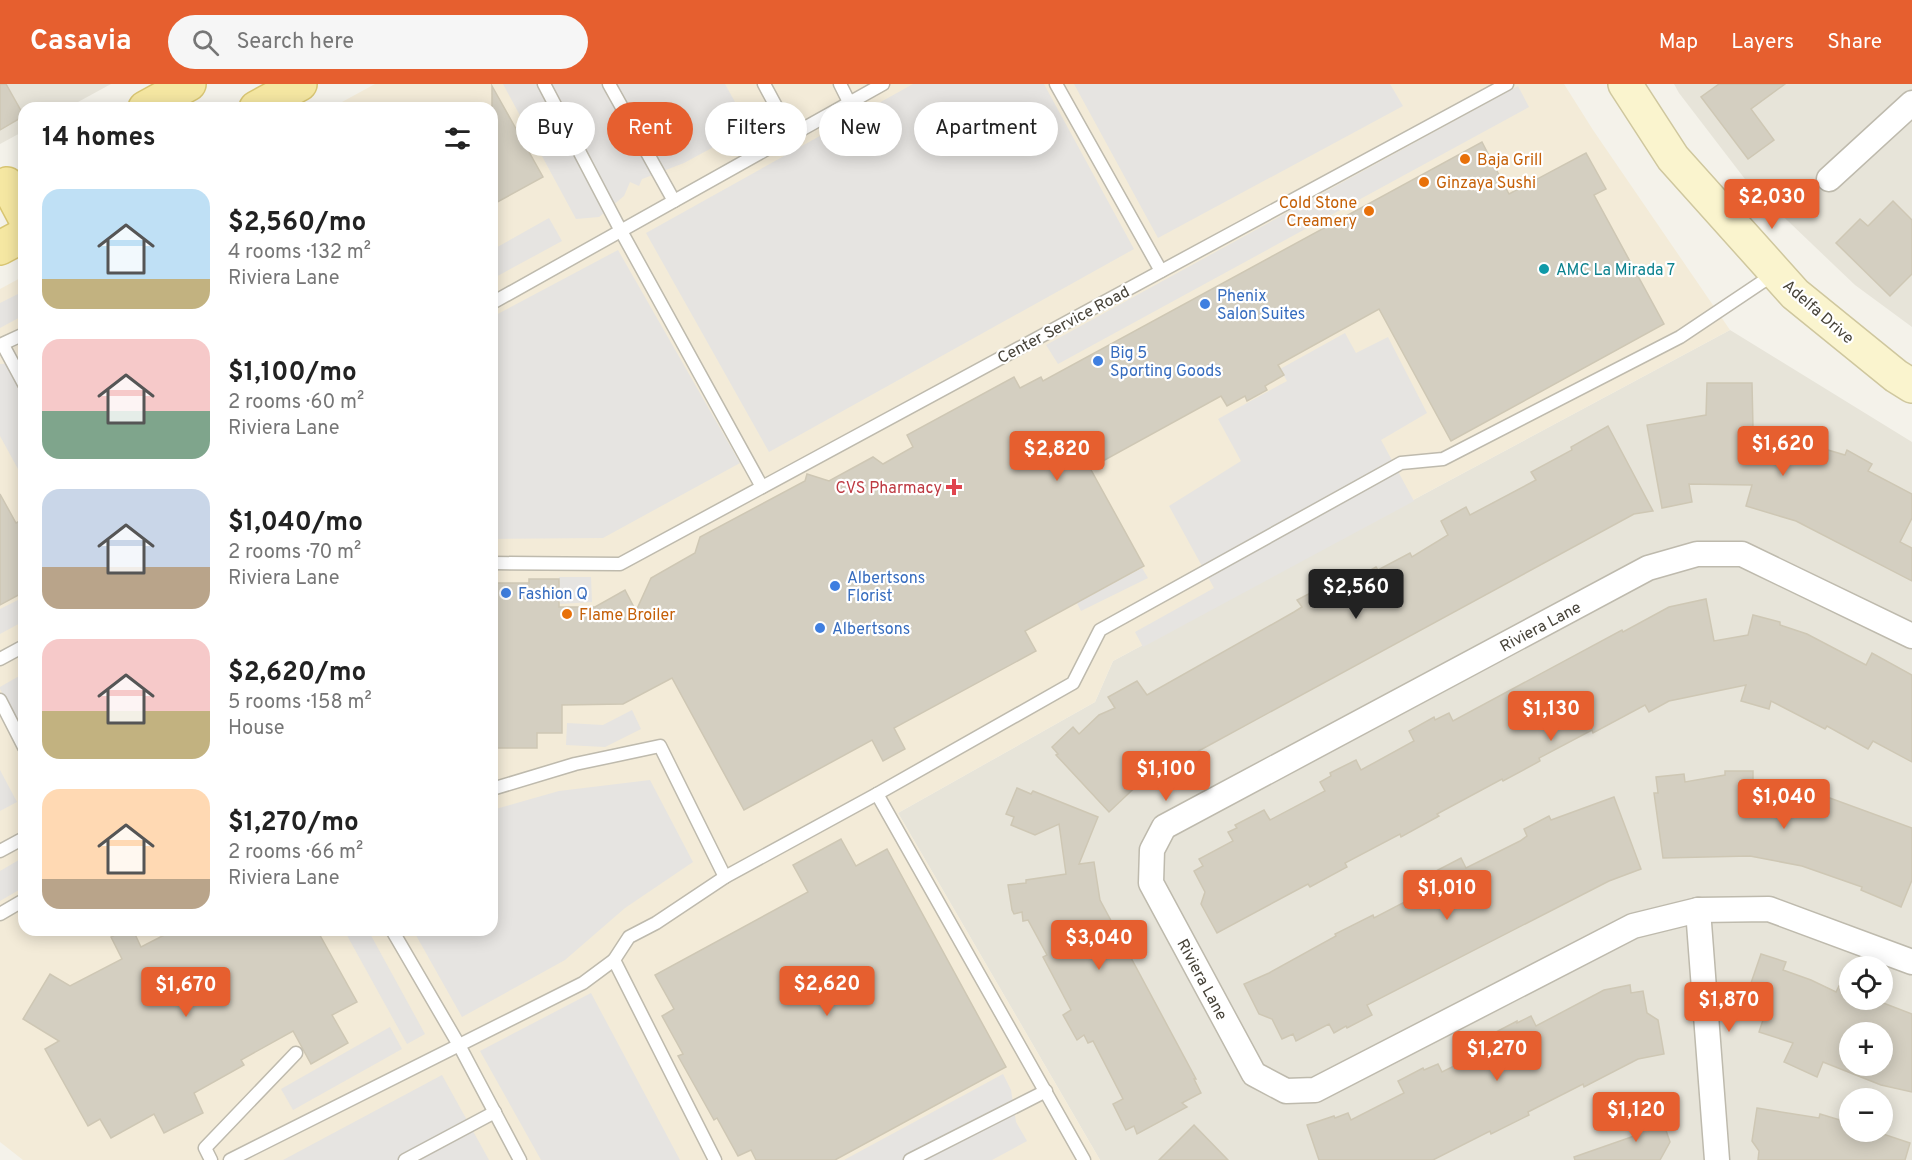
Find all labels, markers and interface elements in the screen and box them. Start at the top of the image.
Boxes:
search box [168,15,588,69]
text: Casavia [30,24,132,60]
icon: search [189,26,222,59]
text: Search here [237,29,354,56]
text: Map [1659,29,1698,56]
text: Layers [1731,29,1794,56]
text: Share [1827,29,1882,56]
chip: Buy [516,102,595,156]
chip: Rent [607,102,693,156]
chip: Filters [705,102,807,156]
chip: New [819,102,902,156]
chip: Apartment [914,102,1058,156]
text: 14 homes [42,122,156,155]
icon: filters [441,122,474,155]
place label: Baja Grill [1477,151,1542,171]
marker: Baja Grill [1458,152,1472,166]
place label: Ginzaya Sushi [1436,174,1536,194]
marker: Ginzaya Sushi [1417,175,1431,189]
pin: $2,030 [1723,179,1821,230]
text: $2,030 [1738,185,1806,211]
place label: Cold Stone Creamery [1279,194,1357,232]
marker: Cold Stone Creamery [1362,204,1376,218]
text: $2,560/mo [228,207,366,240]
icon: home [90,213,162,285]
text: 4 rooms · 132 m² [228,240,371,266]
place label: AMC La Mirada 7 [1556,261,1675,281]
marker: AMC La Mirada 7 [1537,262,1551,276]
text: Riviera Lane [228,266,340,292]
street label: Adelfa Drive [1778,276,1857,349]
street label: Center Service Road [994,282,1133,369]
place label: Phenix Salon Suites [1217,287,1305,325]
marker: Phenix Salon Suites [1198,297,1212,311]
place label: Big 5 Sporting Goods [1110,344,1222,382]
marker: Big 5 Sporting Goods [1091,354,1105,368]
text: $1,100/mo [228,357,357,390]
icon: home [90,363,162,435]
text: 2 rooms · 60 m² [228,390,364,416]
text: Riviera Lane [228,416,340,442]
pin: $1,620 [1734,426,1832,477]
pin: $2,820 [1008,431,1106,482]
text: $1,620 [1752,432,1814,458]
text: $2,820 [1024,437,1090,463]
place label: CVS Pharmacy [836,479,942,499]
marker: CVS Pharmacy [947,480,961,494]
text: $1,040/mo [228,507,363,540]
icon: home [90,513,162,585]
text: 2 rooms · 70 m² [228,540,361,566]
text: Riviera Lane [228,566,340,592]
place label: Albertsons Florist [847,569,925,607]
pin: $2,560 [1307,569,1405,620]
text: $2,560 [1323,575,1389,601]
marker: Albertsons Florist [828,579,842,593]
place label: Fashion Q [518,585,588,605]
marker: Fashion Q [499,586,513,600]
street label: Riviera Lane [1497,598,1585,658]
place label: Flame Broiler [579,606,675,626]
marker: Flame Broiler [560,607,574,621]
place label: Albertsons [832,620,910,640]
marker: Albertsons [813,621,827,635]
text: $2,620/mo [228,657,366,690]
icon: home [90,663,162,735]
text: 5 rooms · 158 m² [228,690,372,716]
pin: $1,130 [1502,691,1600,742]
text: $1,130 [1522,697,1580,723]
text: House [228,716,284,742]
pin: $1,100 [1117,751,1215,802]
text: $1,100 [1136,757,1196,783]
pin: $1,040 [1735,779,1833,830]
text: $1,040 [1752,785,1816,811]
text: $1,270/mo [228,807,359,840]
icon: home [90,813,162,885]
text: 2 rooms · 66 m² [228,840,363,866]
text: Riviera Lane [228,866,340,892]
pin: $1,010 [1398,870,1496,921]
text: $1,010 [1417,876,1477,902]
pin: $3,040 [1050,920,1148,971]
text: $3,040 [1065,926,1133,952]
street label: Riviera Lane [1171,936,1231,1024]
map controls [1839,956,1893,1142]
button: locate [1839,956,1893,1010]
pin: $2,620 [778,966,876,1017]
pin: $1,670 [137,967,235,1018]
text: $2,620 [794,972,860,998]
text: $1,670 [155,973,217,999]
pin: $1,870 [1680,982,1778,1033]
text: $1,870 [1698,988,1760,1014]
button: + [1839,1022,1893,1076]
pin: $1,270 [1448,1031,1546,1082]
text: $1,270 [1466,1037,1528,1063]
button: − [1839,1088,1893,1142]
pin: $1,120 [1587,1092,1685,1143]
text: $1,120 [1607,1098,1665,1124]

